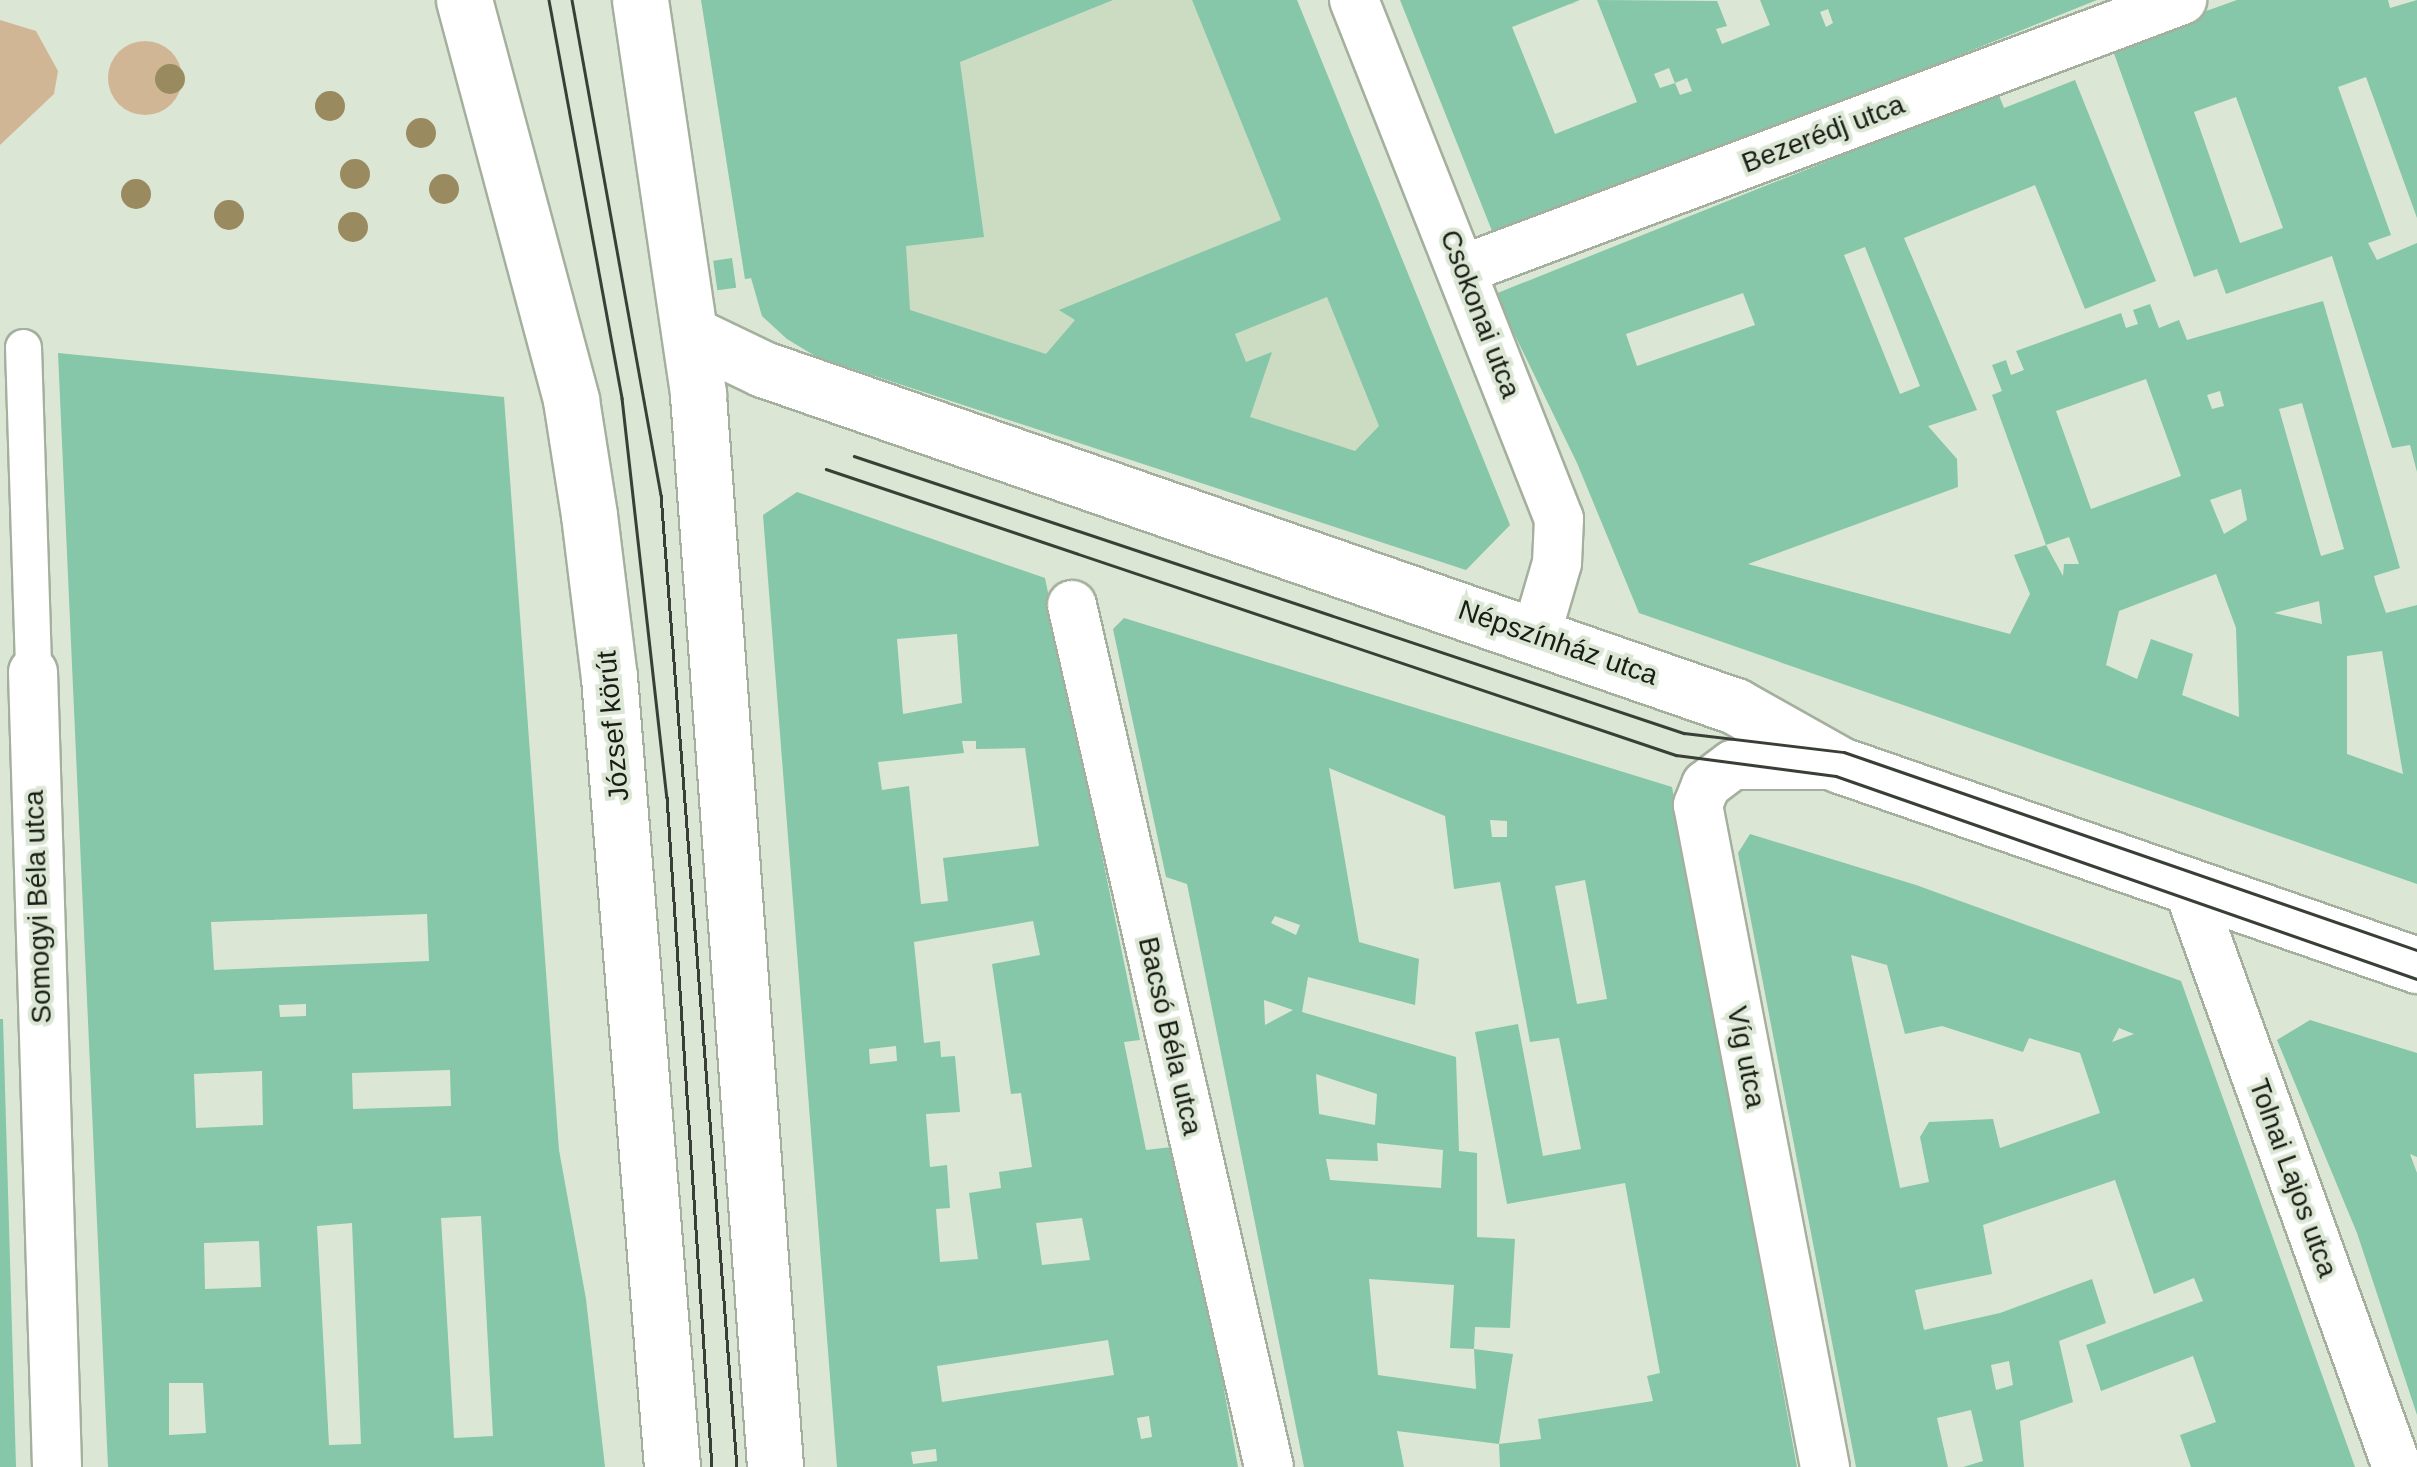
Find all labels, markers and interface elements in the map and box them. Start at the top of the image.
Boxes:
street label: Bezerédj utca [1737,88,1909,180]
street label: Csokonai utca [1433,225,1527,403]
street label: Népszínház utca [1454,593,1662,693]
street label: József körút [590,649,636,803]
street label: Somogyi Béla utca [17,790,59,1024]
street label: Bacsó Béla utca [1131,934,1209,1138]
street label: Víg utca [1720,1003,1772,1111]
street label: Tolnai Lajos utca [2242,1074,2344,1282]

